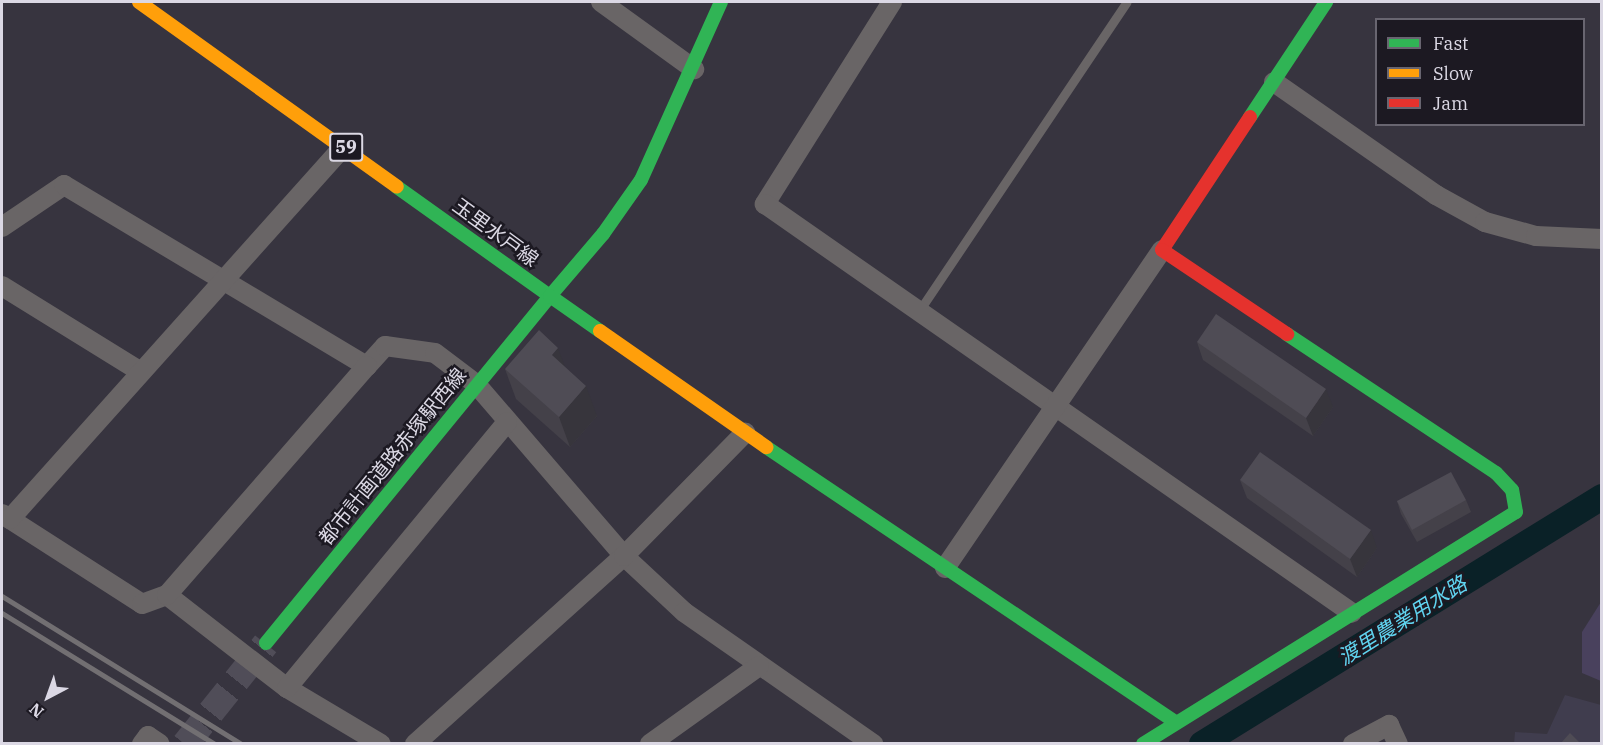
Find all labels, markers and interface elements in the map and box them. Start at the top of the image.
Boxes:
legend [1375,18,1585,126]
text: Fast [1433,32,1468,55]
text: Slow [1433,62,1473,85]
text: Jam [1433,92,1468,115]
road number: 59 [328,132,364,162]
street label: 玉里水戸線 [448,193,544,271]
street label: 都市計画道路赤塚駅西線 [313,363,471,549]
water label: 渡里農業用水路 [1333,570,1471,670]
north arrow [18,667,78,727]
text: N [25,699,48,722]

